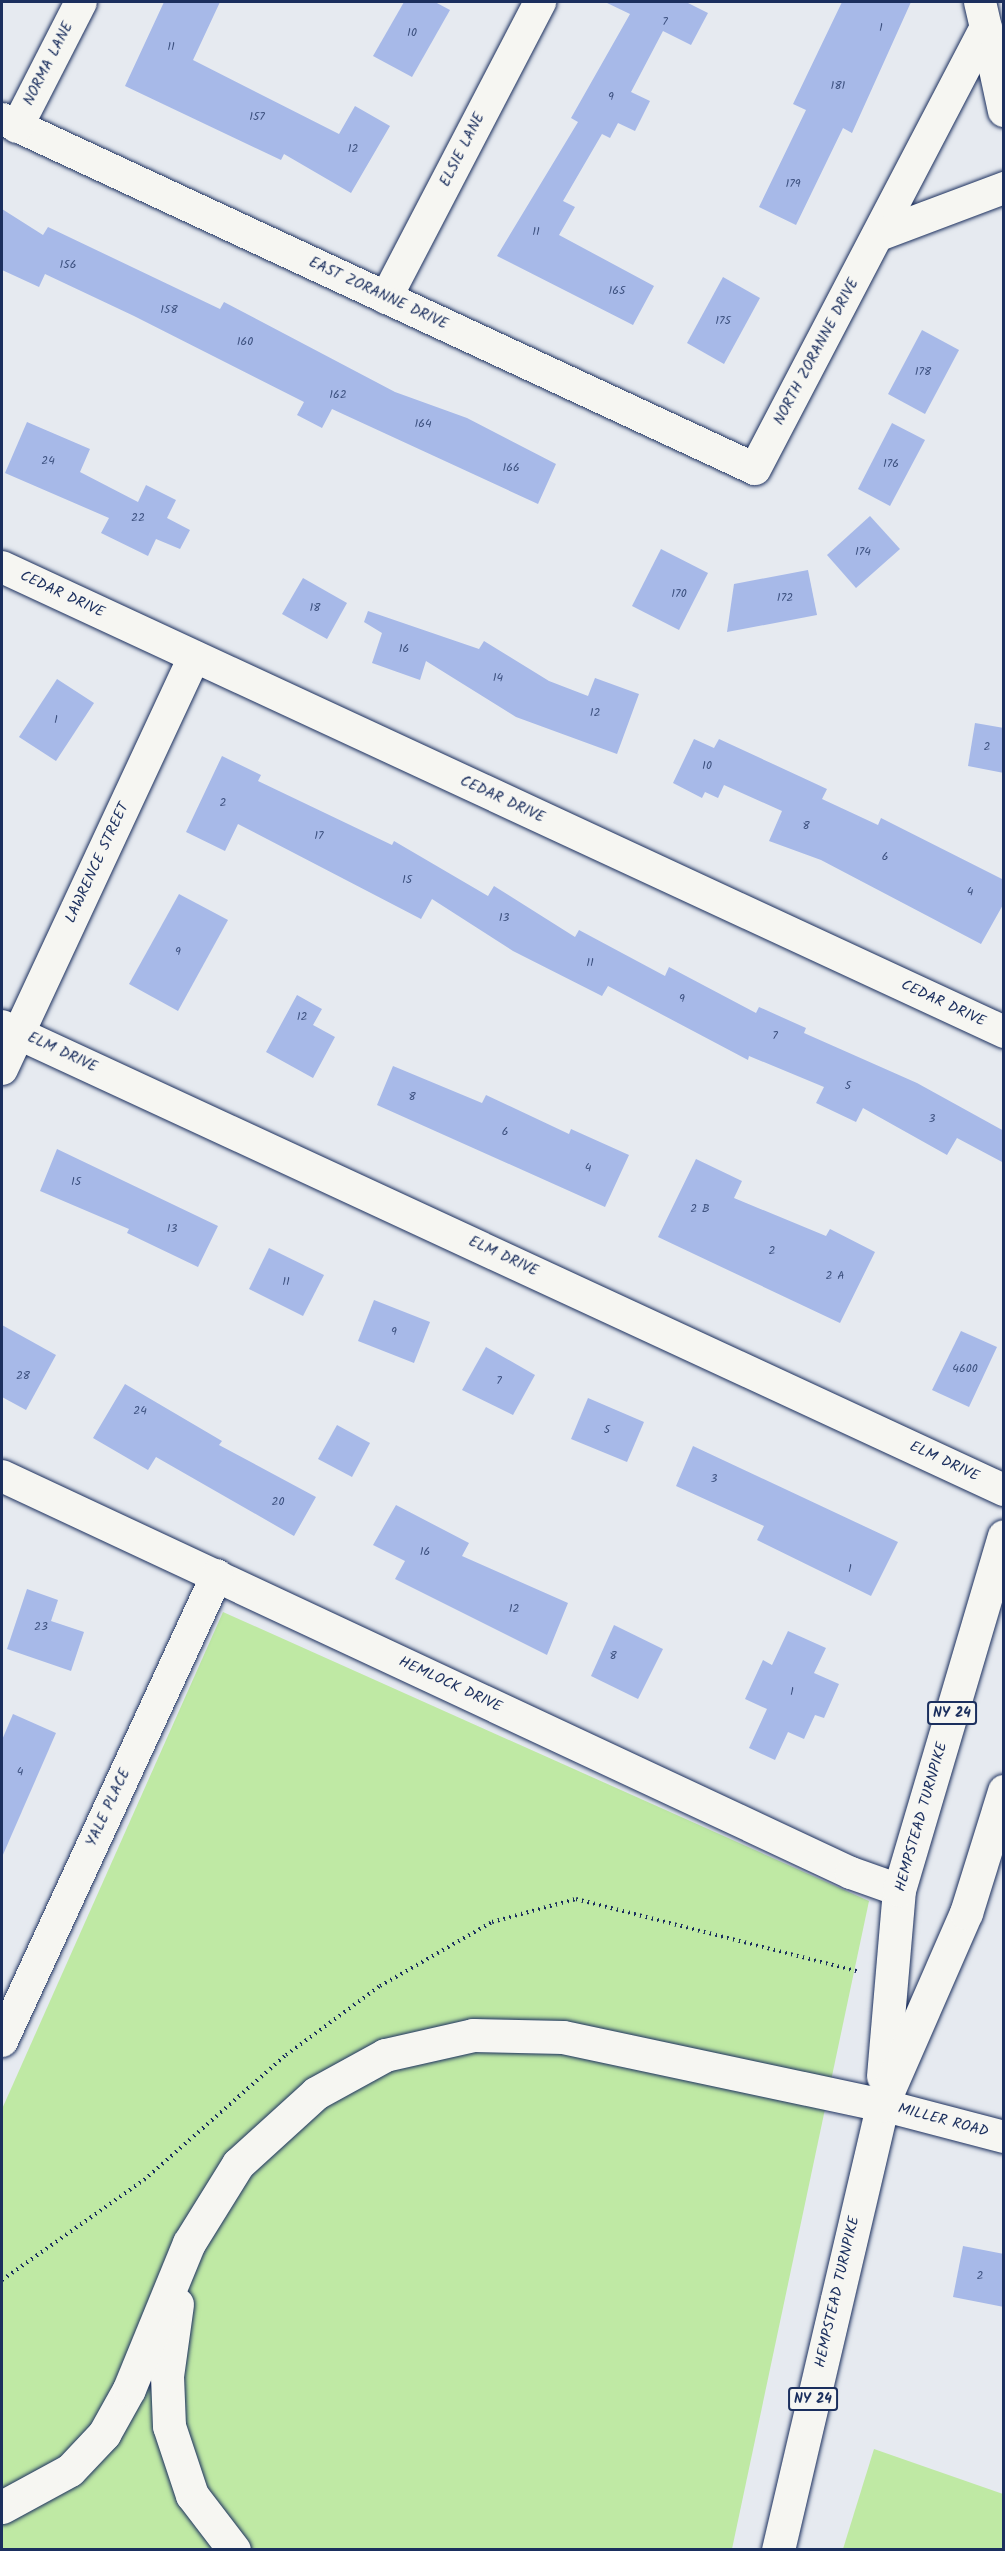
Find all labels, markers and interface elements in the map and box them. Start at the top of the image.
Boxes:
house number: 7 [662,15,668,29]
street label: NORMA LANE [20,19,78,109]
house number: 1 [879,21,883,35]
house number: 10 [407,26,417,40]
house number: 11 [167,40,175,54]
house number: 181 [831,79,845,93]
house number: 9 [608,90,614,104]
house number: 157 [249,110,265,124]
street label: ELSIE LANE [437,110,489,190]
house number: 12 [348,142,358,156]
house number: 179 [785,177,801,191]
house number: 11 [532,225,540,239]
street label: EAST ZORANNE DRIVE [306,254,450,334]
house number: 156 [60,258,76,272]
street label: NORTH ZORANNE DRIVE [771,276,863,428]
house number: 165 [609,284,625,298]
house number: 158 [160,303,178,317]
house number: 175 [715,314,731,328]
house number: 160 [237,335,253,349]
house number: 178 [915,365,931,379]
house number: 162 [329,388,347,402]
house number: 164 [414,417,432,431]
house number: 24 [41,454,55,468]
house number: 176 [883,457,899,471]
house number: 166 [502,461,520,475]
house number: 22 [131,511,145,525]
house number: 174 [855,545,871,559]
street label: CEDAR DRIVE [17,568,107,622]
house number: 170 [671,587,687,601]
house number: 172 [777,591,793,605]
house number: 18 [310,601,320,615]
house number: 16 [399,642,409,656]
house number: 14 [493,671,503,685]
house number: 12 [590,706,600,720]
house number: 1 [54,713,58,727]
house number: 2 [984,740,990,754]
house number: 10 [702,759,712,773]
street label: CEDAR DRIVE [457,773,547,827]
house number: 2 [220,796,226,810]
street label: LAWRENCE STREET [62,800,134,926]
house number: 8 [802,819,810,833]
house number: 17 [314,829,324,843]
house number: 6 [882,850,888,864]
house number: 15 [402,873,412,887]
house number: 4 [967,885,973,899]
house number: 13 [499,911,509,925]
house number: 9 [175,945,181,959]
house number: 11 [586,956,594,970]
street label: CEDAR DRIVE [898,977,988,1031]
house number: 9 [679,992,685,1006]
house number: 12 [297,1010,307,1024]
street label: ELM DRIVE [24,1029,100,1077]
house number: 7 [772,1029,778,1043]
house number: 5 [845,1079,851,1093]
house number: 8 [408,1090,416,1104]
house number: 3 [929,1112,935,1126]
house number: 6 [502,1125,508,1139]
house number: 4 [585,1161,591,1175]
house number: 15 [71,1175,81,1189]
house number: 2 B [690,1202,710,1216]
house number: 13 [167,1222,177,1236]
street label: ELM DRIVE [465,1233,541,1281]
house number: 2 [769,1244,775,1258]
house number: 2 A [825,1269,845,1283]
house number: 11 [282,1275,290,1289]
house number: 9 [391,1325,397,1339]
house number: 4600 [952,1362,978,1376]
house number: 28 [16,1369,30,1383]
house number: 7 [496,1374,502,1388]
house number: 24 [133,1404,147,1418]
house number: 5 [604,1423,610,1437]
street label: ELM DRIVE [906,1438,982,1486]
house number: 3 [711,1472,717,1486]
house number: 20 [272,1495,284,1509]
house number: 16 [420,1545,430,1559]
house number: 1 [848,1562,852,1576]
house number: 12 [509,1602,519,1616]
house number: 23 [34,1620,48,1634]
house number: 8 [609,1649,617,1663]
street label: HEMLOCK DRIVE [396,1653,504,1717]
house number: 1 [790,1685,794,1699]
road number: NY 24 [926,1702,978,1724]
street label: HEMPSTEAD TURNPIKE [892,1740,952,1894]
house number: 4 [17,1765,23,1779]
street label: YALE PLACE [83,1766,135,1850]
street label: MILLER ROAD [896,2100,990,2142]
street label: HEMPSTEAD TURNPIKE [812,2215,864,2369]
house number: 2 [977,2269,983,2283]
road number: NY 24 [788,2388,838,2410]

